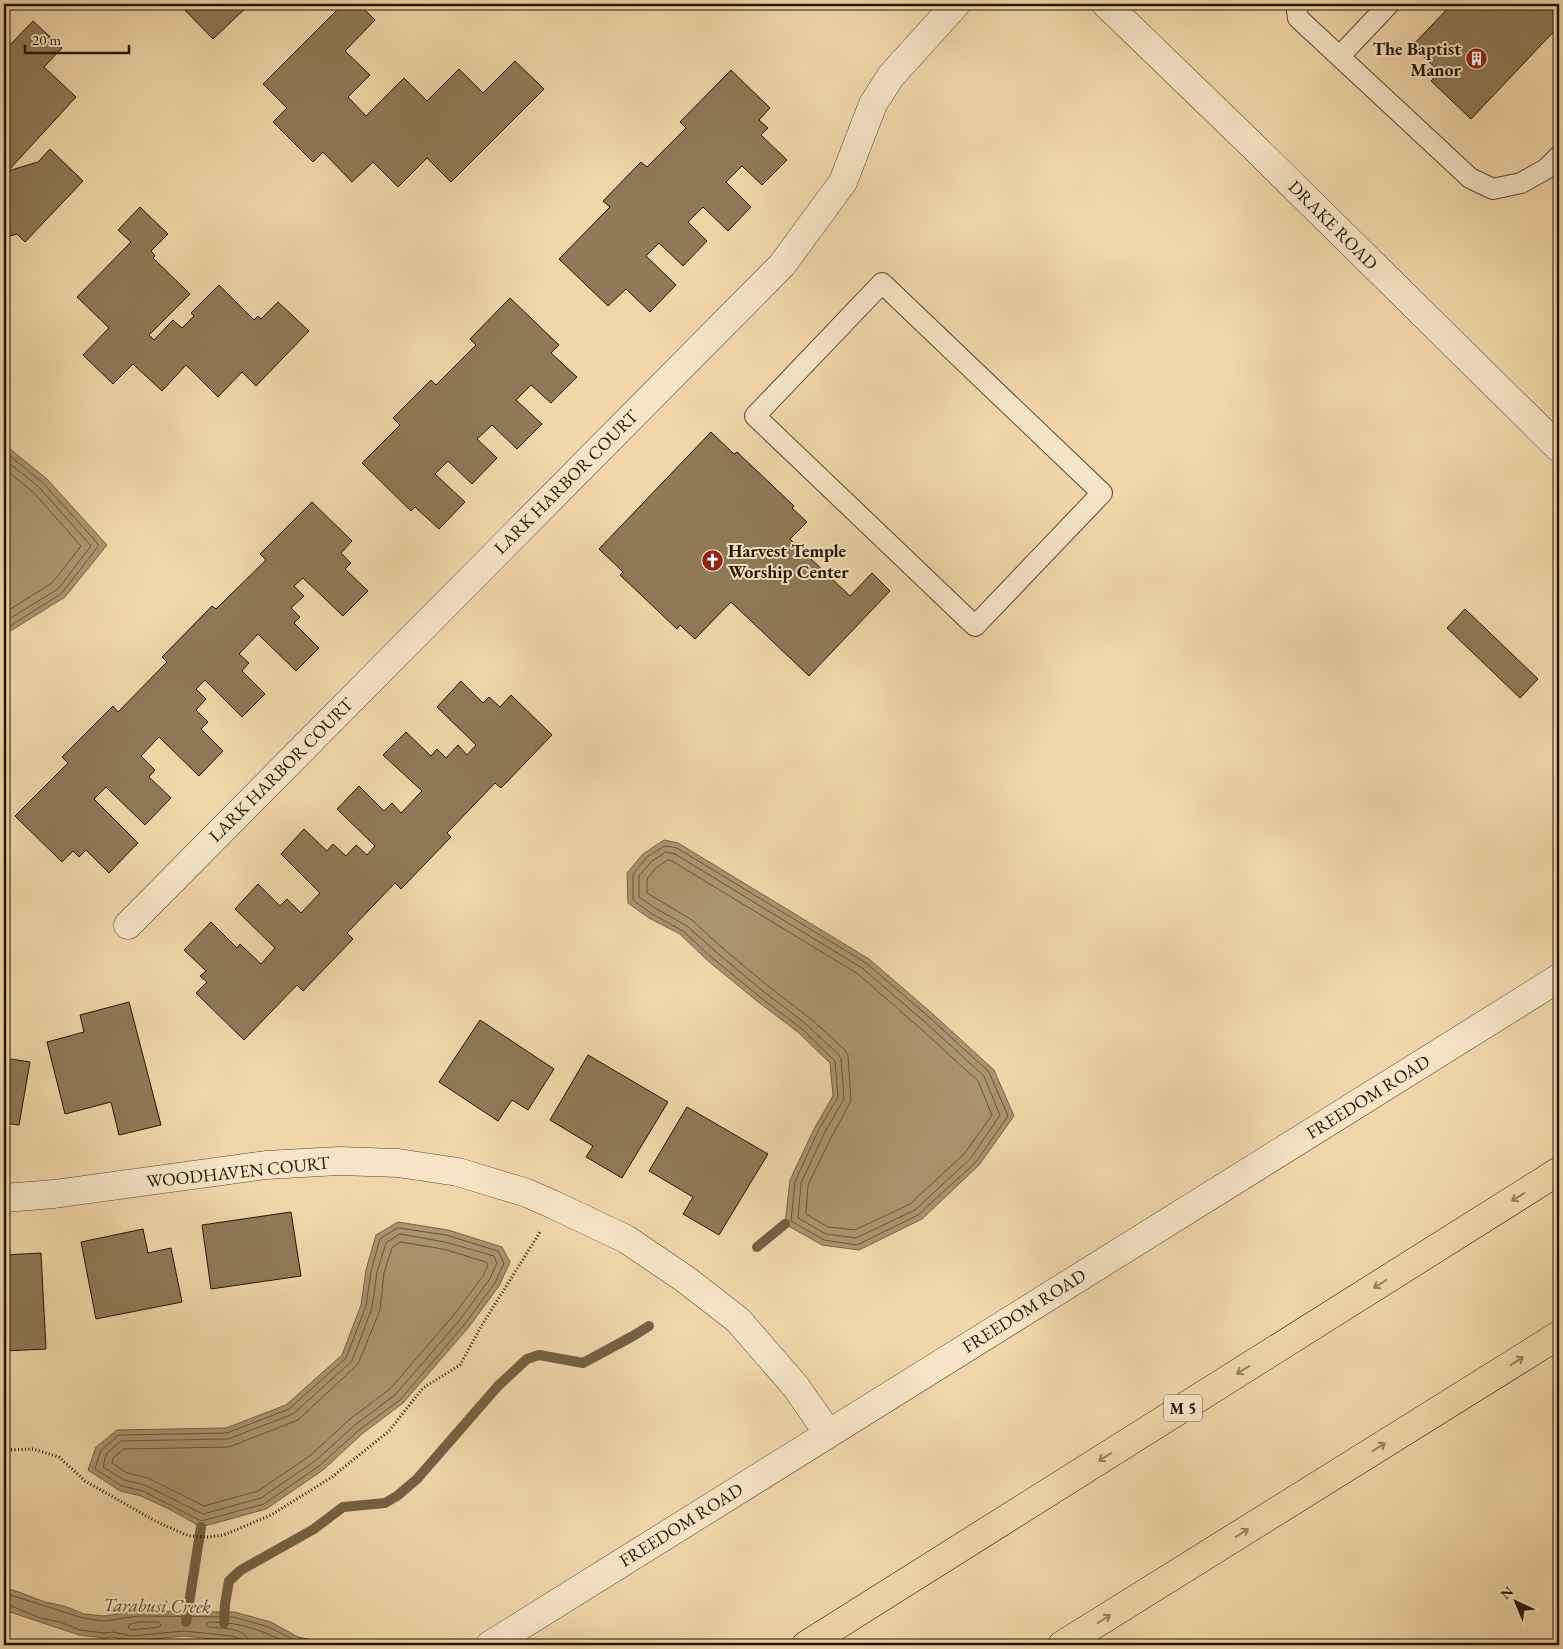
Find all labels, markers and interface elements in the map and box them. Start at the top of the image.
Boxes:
scale bar [25,22,129,54]
text: 20 m [32,30,61,49]
place label: The Baptist Manor [1372,37,1462,81]
building icon: The Baptist Manor [1465,47,1489,71]
street label: DRAKE ROAD [1284,175,1383,274]
street label: LARK HARBOR COURT [489,404,643,559]
place label: Harvest Temple Worship Center [728,539,849,583]
church icon: Harvest Temple Worship Center [700,549,724,573]
street label: LARK HARBOR COURT [204,692,358,847]
street label: FREEDOM ROAD [1302,1049,1434,1144]
street label: WOODHAVEN COURT [145,1150,332,1193]
one-way arrow [1511,1192,1525,1203]
street label: FREEDOM ROAD [958,1263,1090,1358]
one-way arrow [1374,1279,1388,1289]
one-way arrow [1510,1356,1524,1366]
one-way arrow [1236,1366,1250,1376]
road number: M 5 [1164,1395,1202,1422]
one-way arrow [1372,1442,1386,1452]
one-way arrow [1099,1452,1113,1462]
street label: FREEDOM ROAD [615,1477,747,1572]
one-way arrow [1234,1528,1248,1538]
north arrow [1490,1576,1540,1626]
text: N [1497,1582,1518,1603]
water label: Tarabusi Creek [103,1592,211,1619]
one-way arrow [1096,1614,1110,1624]

